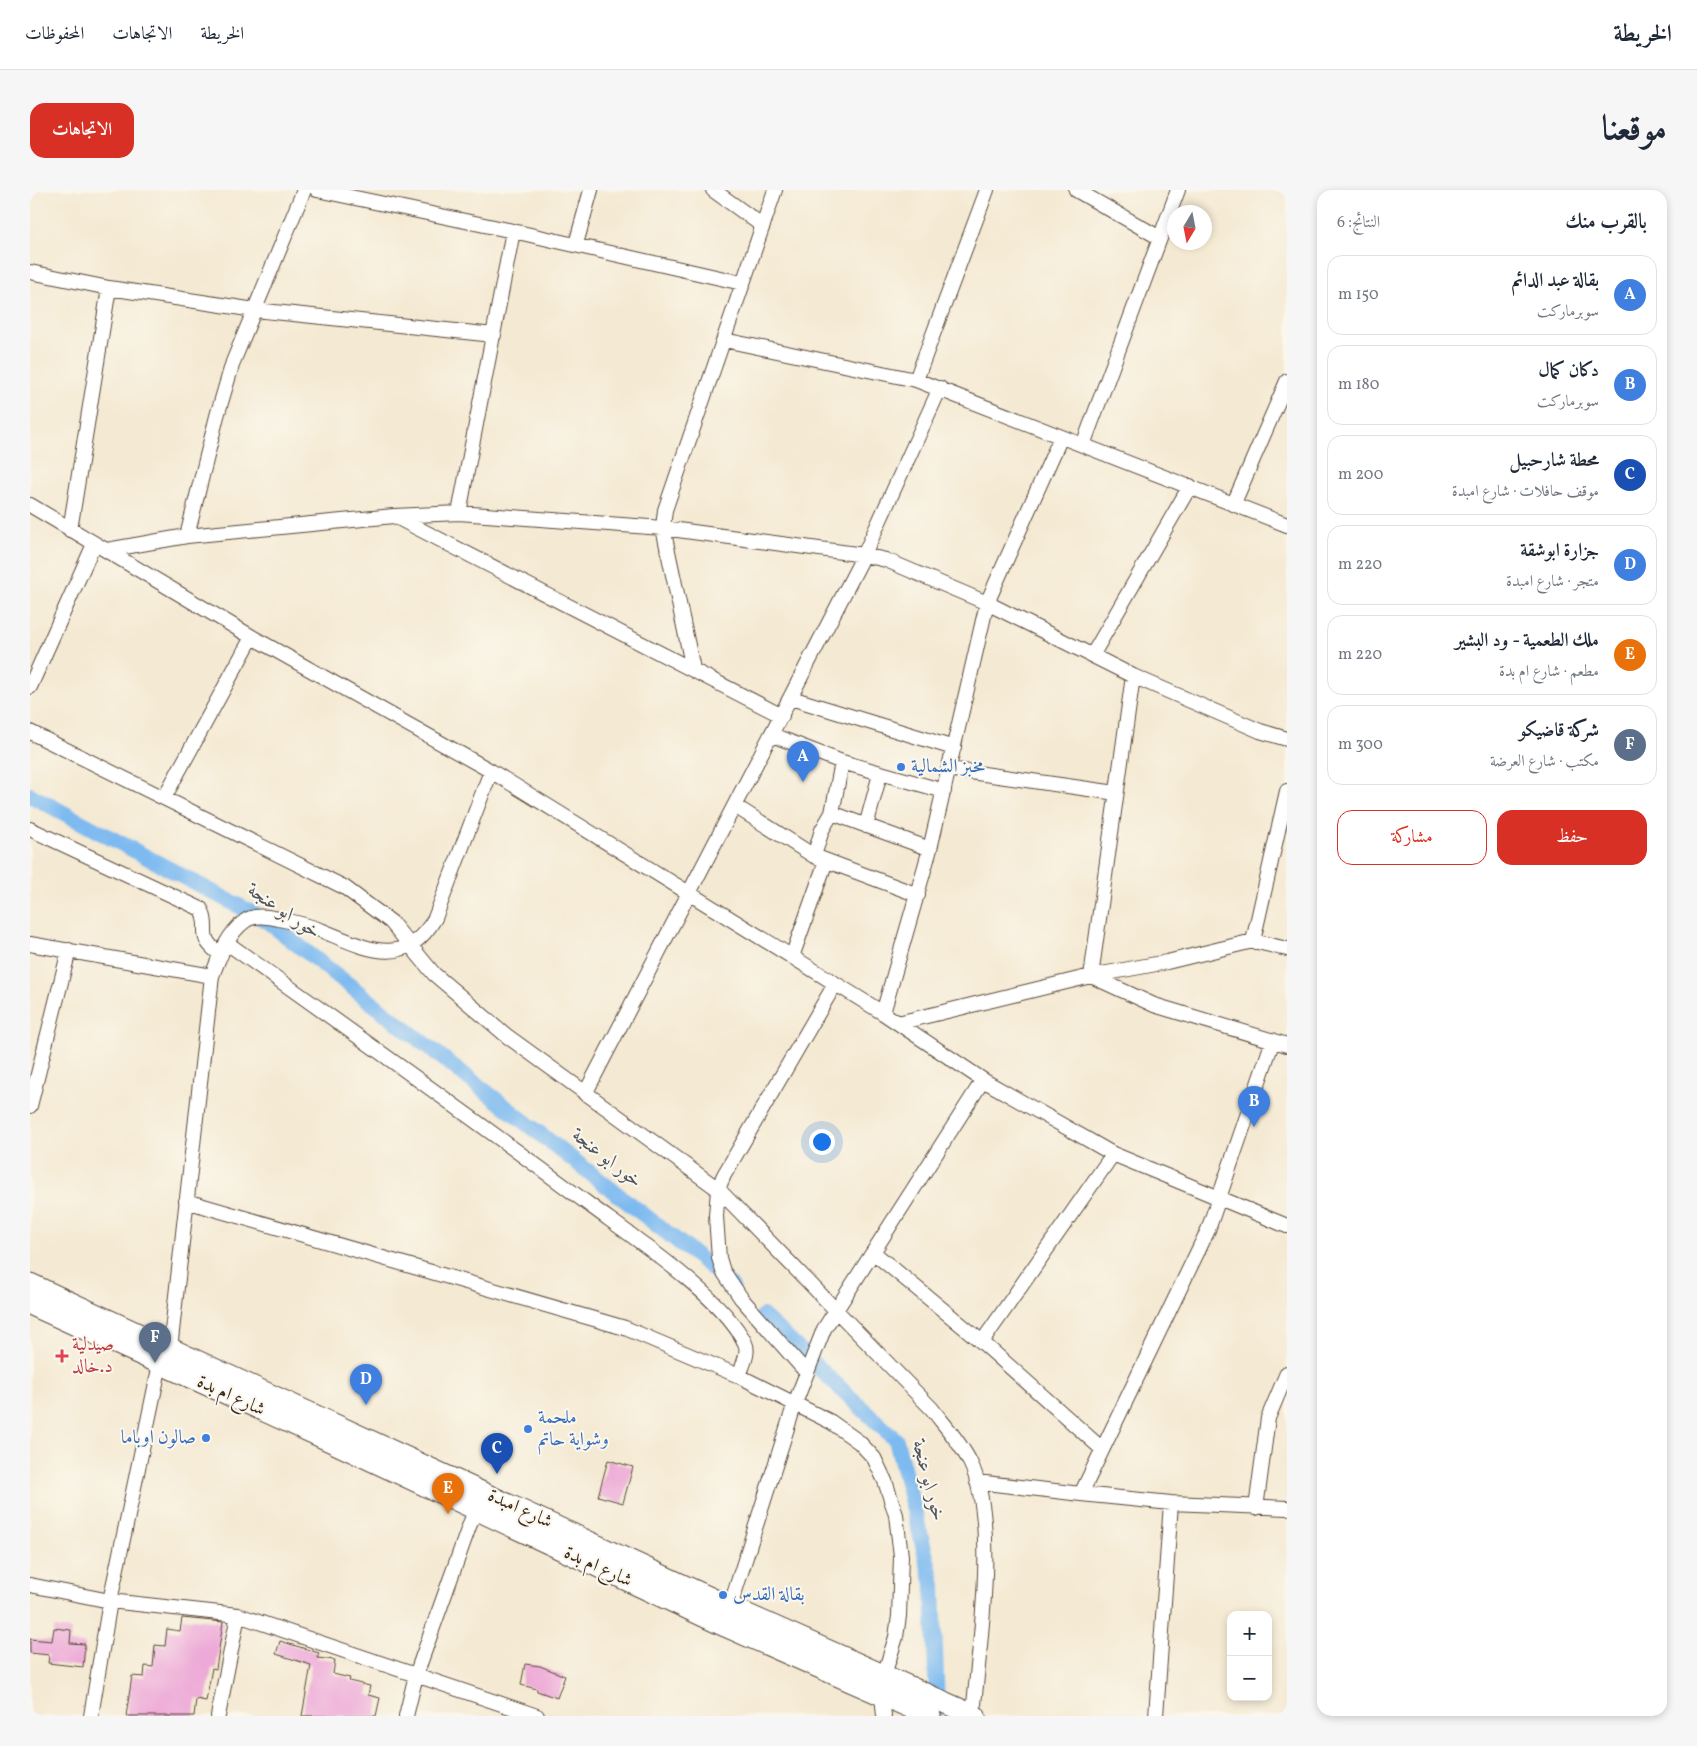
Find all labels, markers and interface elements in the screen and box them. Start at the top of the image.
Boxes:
text: الخريطة [1614,18,1672,52]
text: المحفوظات [25,22,84,47]
text: الاتجاهات [112,22,172,47]
text: الخريطة [200,22,244,47]
button: الاتجاهات [30,103,134,158]
text: موقعنا [1602,106,1667,154]
north arrow [1167,205,1212,250]
text: بالقرب منك [1565,208,1647,237]
text: النتائج: 6 [1337,212,1380,234]
text: بقالة عبد الدائم [1512,268,1599,294]
text: 150 m [1338,284,1379,306]
text: A [1624,284,1636,306]
text: سوبرماركت [1537,301,1599,323]
text: دكان كمال [1538,358,1599,384]
text: 180 m [1338,374,1379,396]
text: B [1625,374,1635,396]
text: سوبرماركت [1537,391,1599,413]
text: محطة شارحبيل [1509,448,1599,474]
text: 200 m [1338,464,1383,486]
text: C [1625,464,1635,486]
text: موقف حافلات · شارع امبدة [1452,481,1599,503]
text: جزارة ابوشقة [1520,538,1599,564]
text: 220 m [1338,554,1382,576]
text: D [1624,554,1636,576]
text: متجر · شارع امبدة [1506,571,1599,593]
text: ملك الطعمية - ود البشير [1455,628,1599,654]
text: 220 m [1338,644,1382,666]
text: E [1625,644,1635,666]
text: مطعم · شارع ام بدة [1499,661,1599,683]
text: شركة قاضيكو [1519,718,1599,744]
text: 300 m [1338,734,1383,756]
text: F [1625,734,1635,756]
pin: A [787,741,819,782]
text: مكتب · شارع العرضة [1490,751,1599,773]
place label: مخبز الشمالية [911,754,986,780]
marker: مخبز الشمالية [895,761,907,773]
button: مشاركة [1337,810,1487,865]
button: حفظ [1497,810,1647,865]
water label: خور ابو عنجة [240,876,326,947]
pin: B [1238,1086,1270,1127]
water label: خور ابو عنجة [564,1121,648,1196]
your location [809,1129,835,1155]
pin: F [139,1322,171,1363]
place label: صيدلية د.خالد [72,1332,114,1380]
marker: صيدلية د.خالد [56,1350,68,1362]
pin: D [350,1364,382,1405]
street label: شارع ام بدة [192,1369,269,1425]
place label: ملحمة وشواية حاتم [538,1405,609,1455]
marker: ملحمة وشواية حاتم [522,1423,534,1435]
place label: صالون اوباما [121,1425,196,1451]
marker: صالون اوباما [200,1432,212,1444]
pin: C [481,1433,513,1474]
water label: خور ابو عنجة [903,1435,952,1525]
pin: E [432,1473,464,1514]
street label: شارع امبدة [483,1483,557,1536]
street label: شارع ام بدة [559,1540,636,1596]
place label: بقالة القدس [733,1582,805,1608]
marker: بقالة القدس [717,1589,729,1601]
map controls [1227,1611,1272,1701]
button: + [1227,1611,1272,1656]
button: − [1227,1656,1272,1701]

